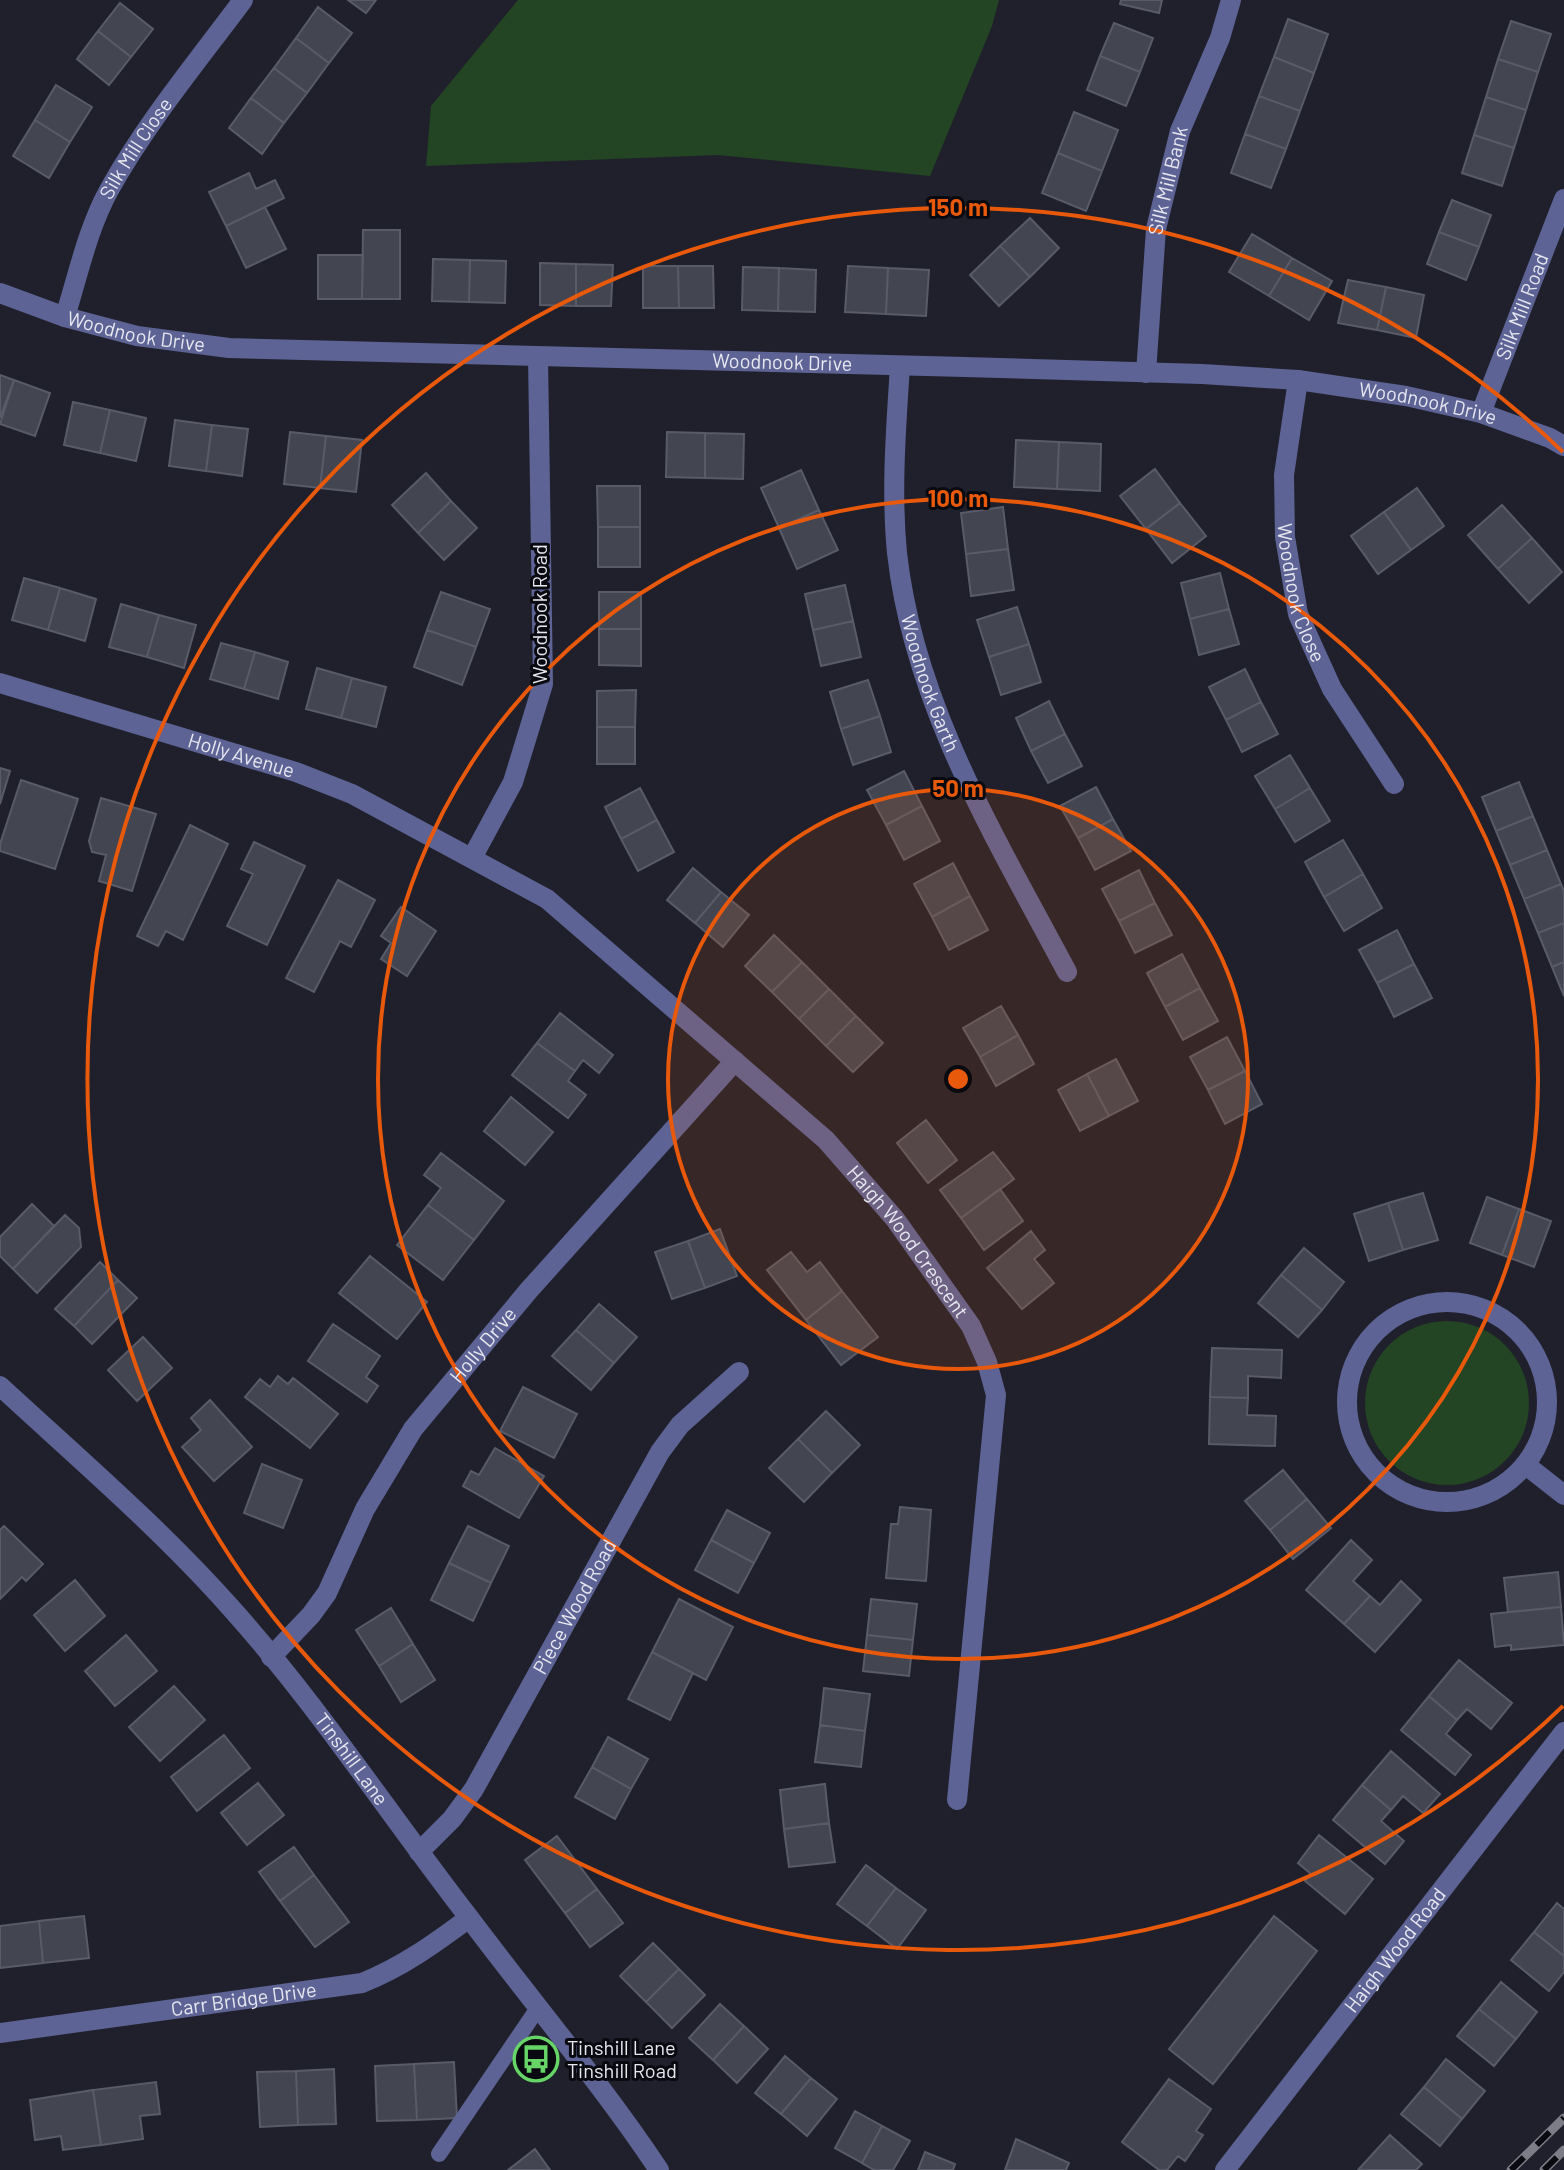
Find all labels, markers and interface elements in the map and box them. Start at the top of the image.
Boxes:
street label: Silk Mill Close [93,93,177,203]
street label: Silk Mill Bank [1143,124,1192,236]
text: 150 m [928,192,988,221]
street label: Silk Mill Road [1490,250,1553,363]
street label: Woodnook Drive [65,305,207,356]
street label: Woodnook Drive [712,347,853,375]
street label: Woodnook Drive [1357,376,1501,429]
text: 100 m [928,483,988,512]
street label: Woodnook Close [1274,523,1331,666]
street label: Woodnook Road [527,544,551,684]
street label: Woodnook Garth [897,612,965,755]
street label: Holly Avenue [185,727,298,782]
text: 50 m [932,773,984,802]
centre of rings [944,1065,972,1093]
street label: Haigh Wood Crescent [843,1160,974,1322]
street label: Holly Drive [444,1302,521,1387]
street label: Piece Wood Road [527,1535,620,1678]
street label: Tinshill Lane [310,1708,394,1810]
street label: Haigh Wood Road [1339,1882,1450,2017]
street label: Carr Bridge Drive [169,1976,318,2020]
bus stop icon: Tinshill Lane Tinshill Road [512,2035,560,2083]
place label: Tinshill Lane Tinshill Road [567,2035,677,2082]

